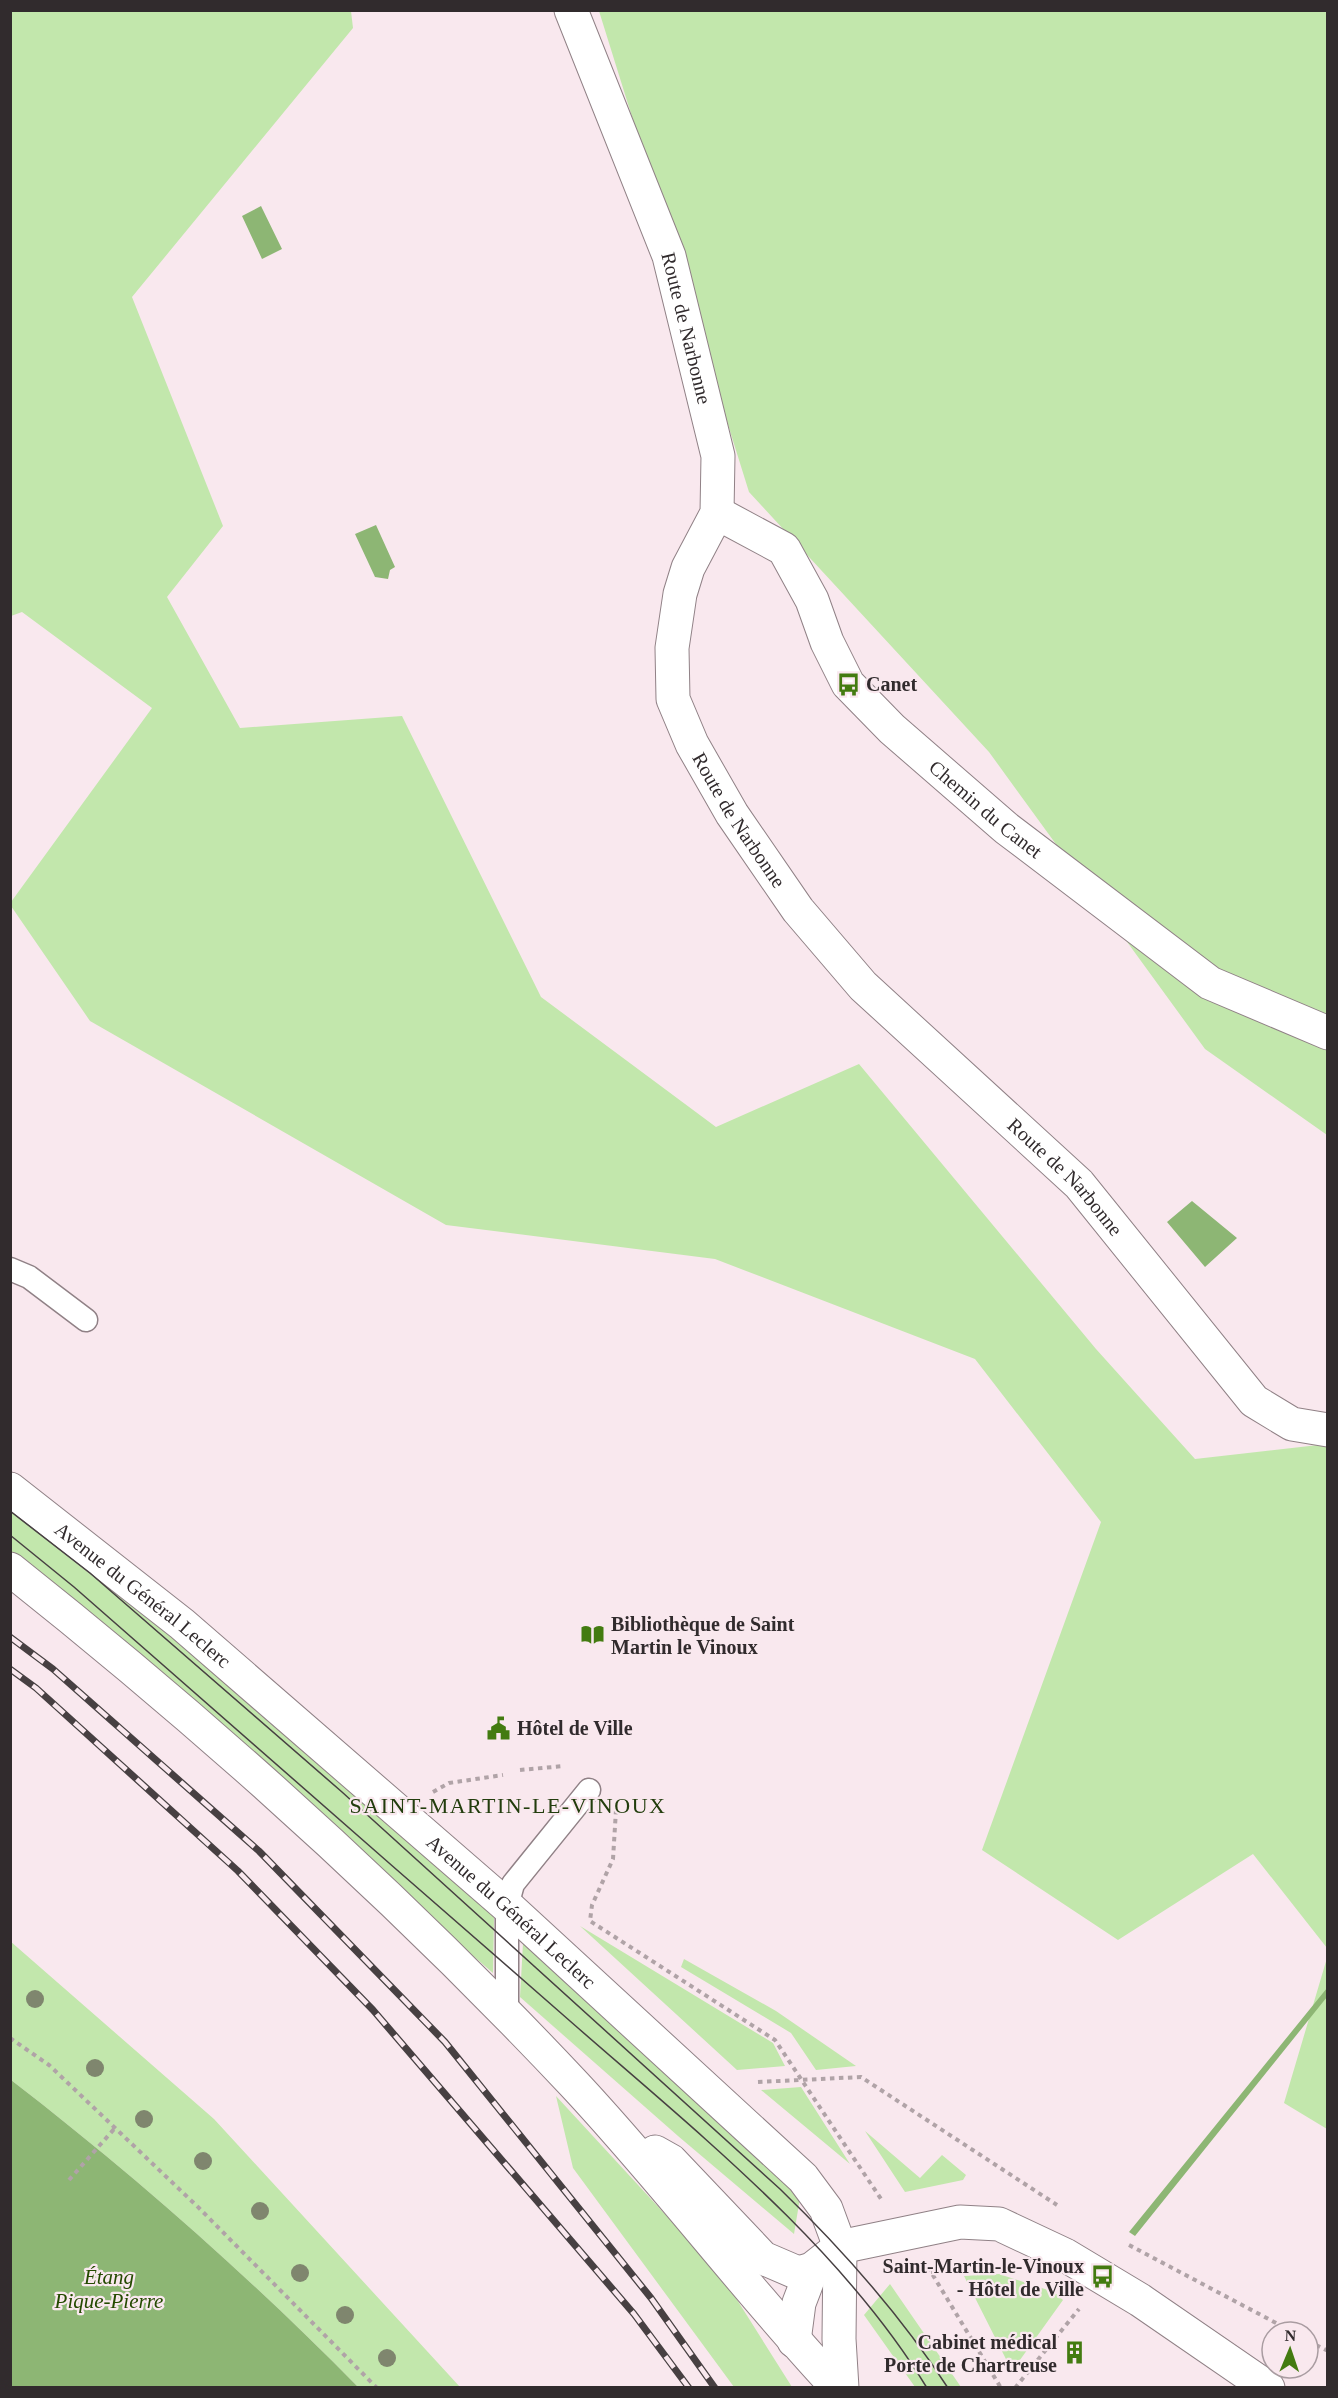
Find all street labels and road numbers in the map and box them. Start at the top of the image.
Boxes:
street label: Route de Narbonne [657,250,716,406]
street label: Route de Narbonne [688,749,790,892]
street label: Chemin du Canet [925,756,1047,863]
street label: Route de Narbonne [1003,1113,1127,1240]
street label: Avenue du Général Leclerc [51,1518,235,1672]
street label: Avenue du Général Leclerc [422,1831,600,1993]

